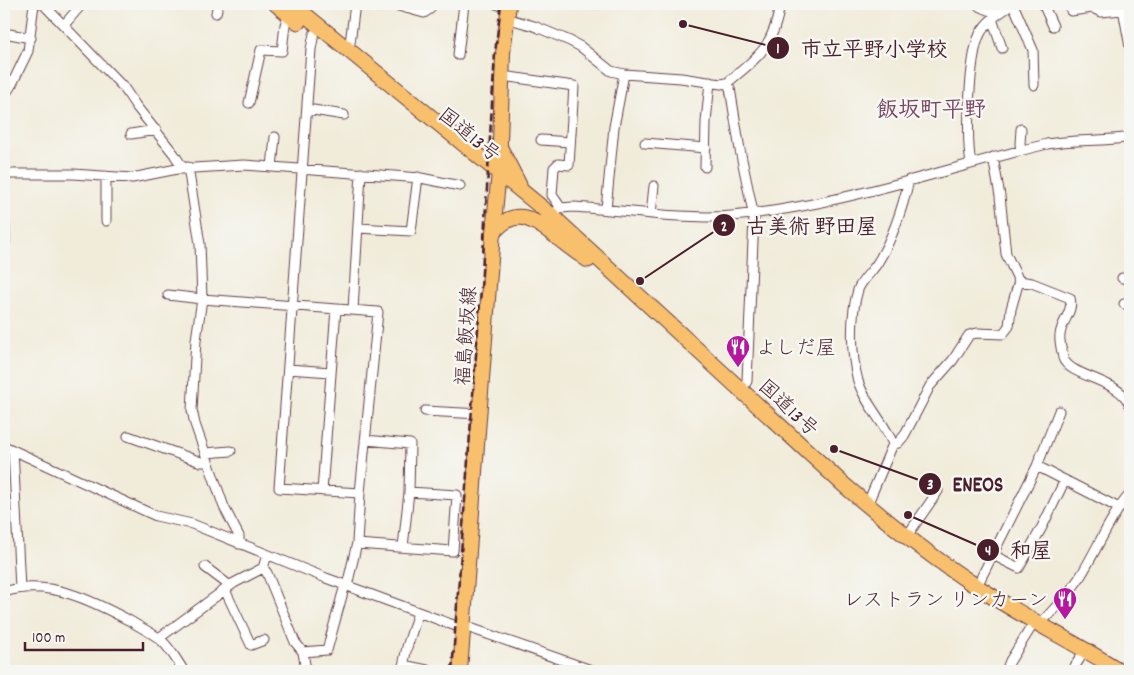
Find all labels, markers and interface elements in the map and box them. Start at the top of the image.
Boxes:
callout: 市立平野小学校 [766,30,958,66]
text: 市立平野小学校 [801,37,948,67]
text: 1 [776,39,780,61]
district label: 飯坂町平野 [876,96,986,127]
street label: 国道13号 [431,102,505,170]
callout: 古美術 野田屋 [712,207,888,243]
text: 古美術 野田屋 [747,214,877,244]
text: 2 [721,217,727,239]
street label: 福島飯坂線 [451,285,485,387]
restaurant icon: よしだ屋 [725,334,751,368]
place label: よしだ屋 [756,336,836,364]
street label: 国道13号 [751,374,823,444]
callout: ENEOS [918,466,1013,502]
text: ENEOS [953,472,1003,502]
text: 3 [927,475,934,497]
callout: 和屋 [975,532,1062,568]
text: 和屋 [1010,538,1052,568]
text: 4 [985,541,991,563]
restaurant icon: レストラン リンカーン [1052,586,1078,620]
place label: レストラン リンカーン [843,588,1048,616]
scale bar [25,620,142,652]
text: 100 m [32,628,65,650]

